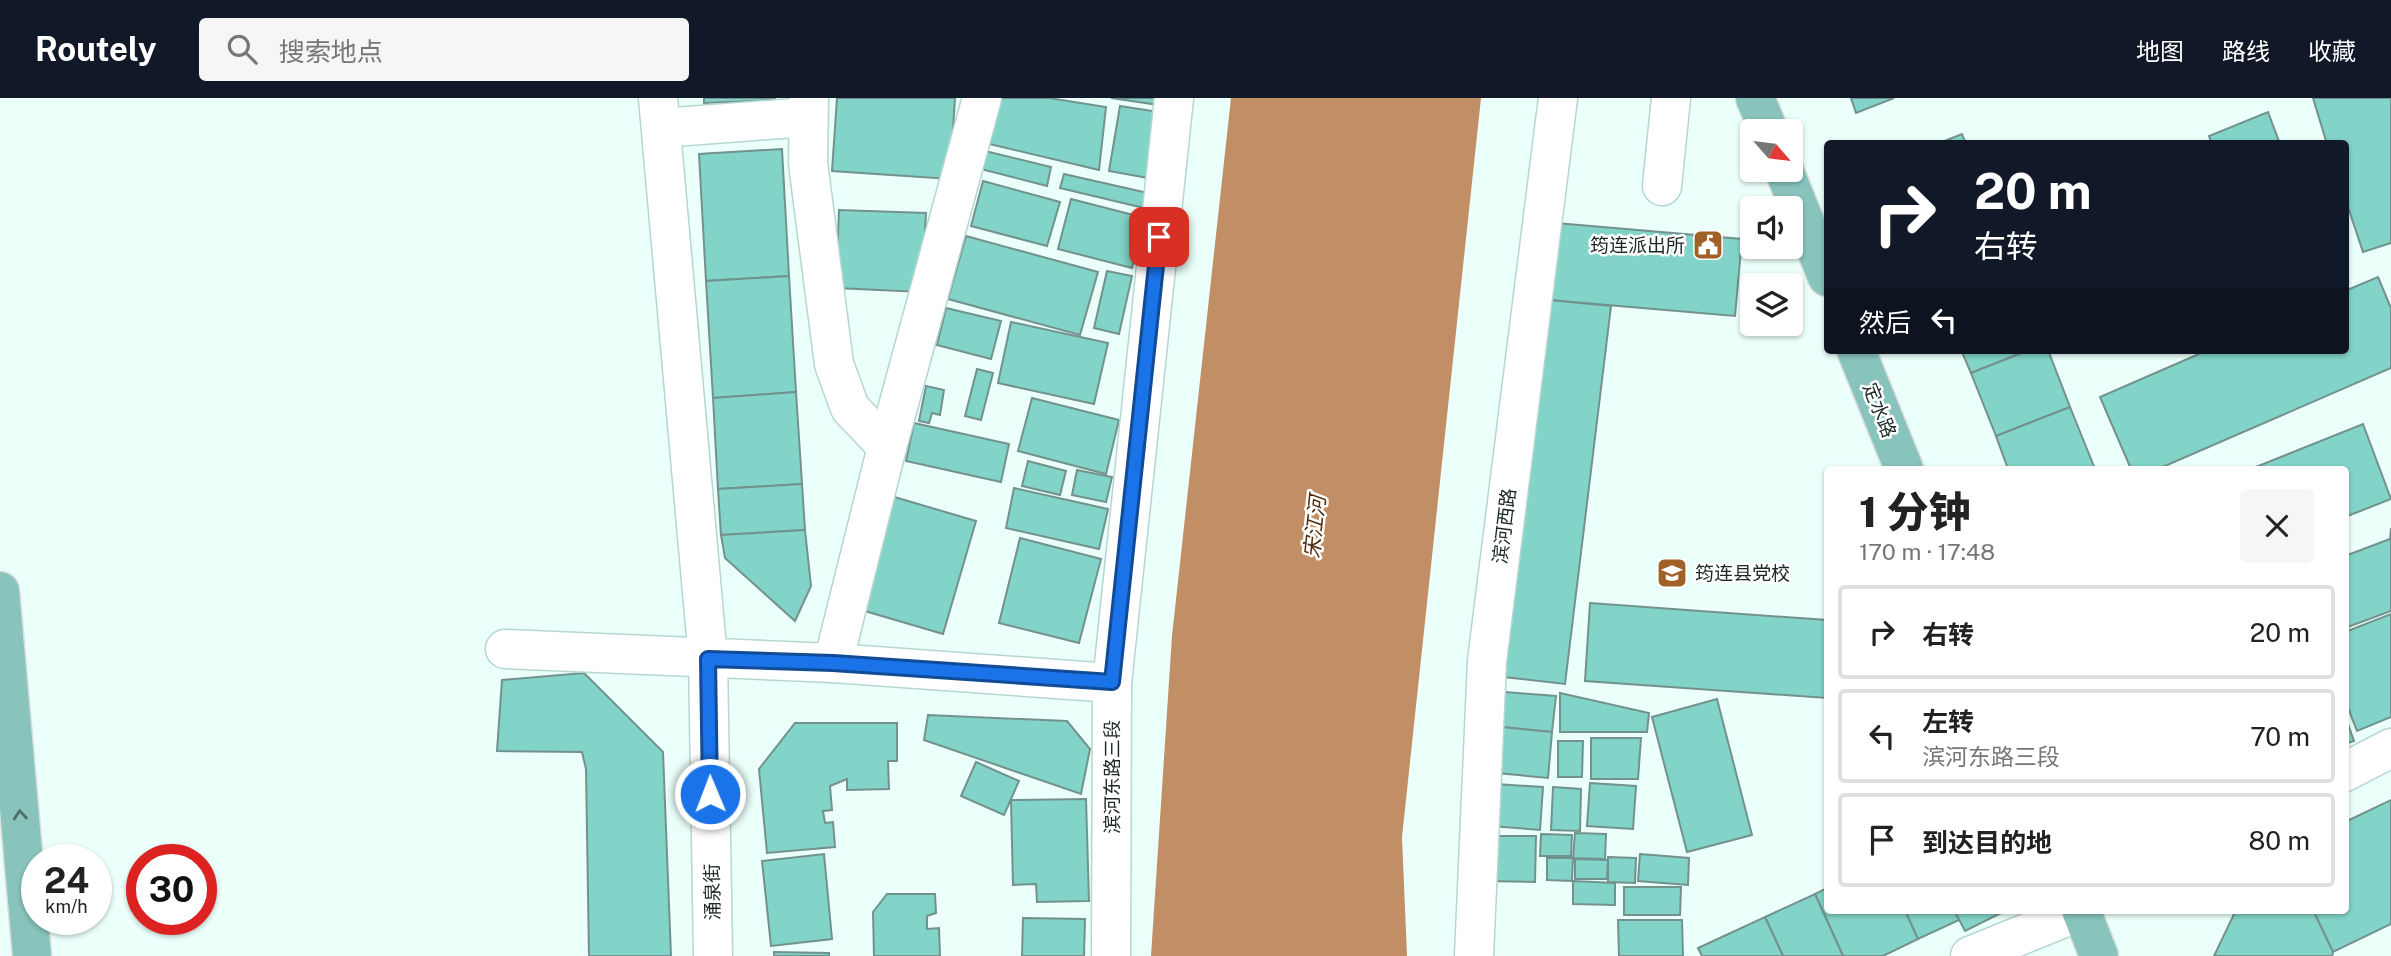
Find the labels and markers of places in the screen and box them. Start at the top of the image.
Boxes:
pin [1129,207,1189,267]
public building icon: 筠连派出所 [1691,228,1725,262]
place label: 筠连派出所 [1590,234,1685,256]
school or university icon: 筠连县党校 [1655,556,1689,590]
place label: 筠连县党校 [1695,562,1790,584]

